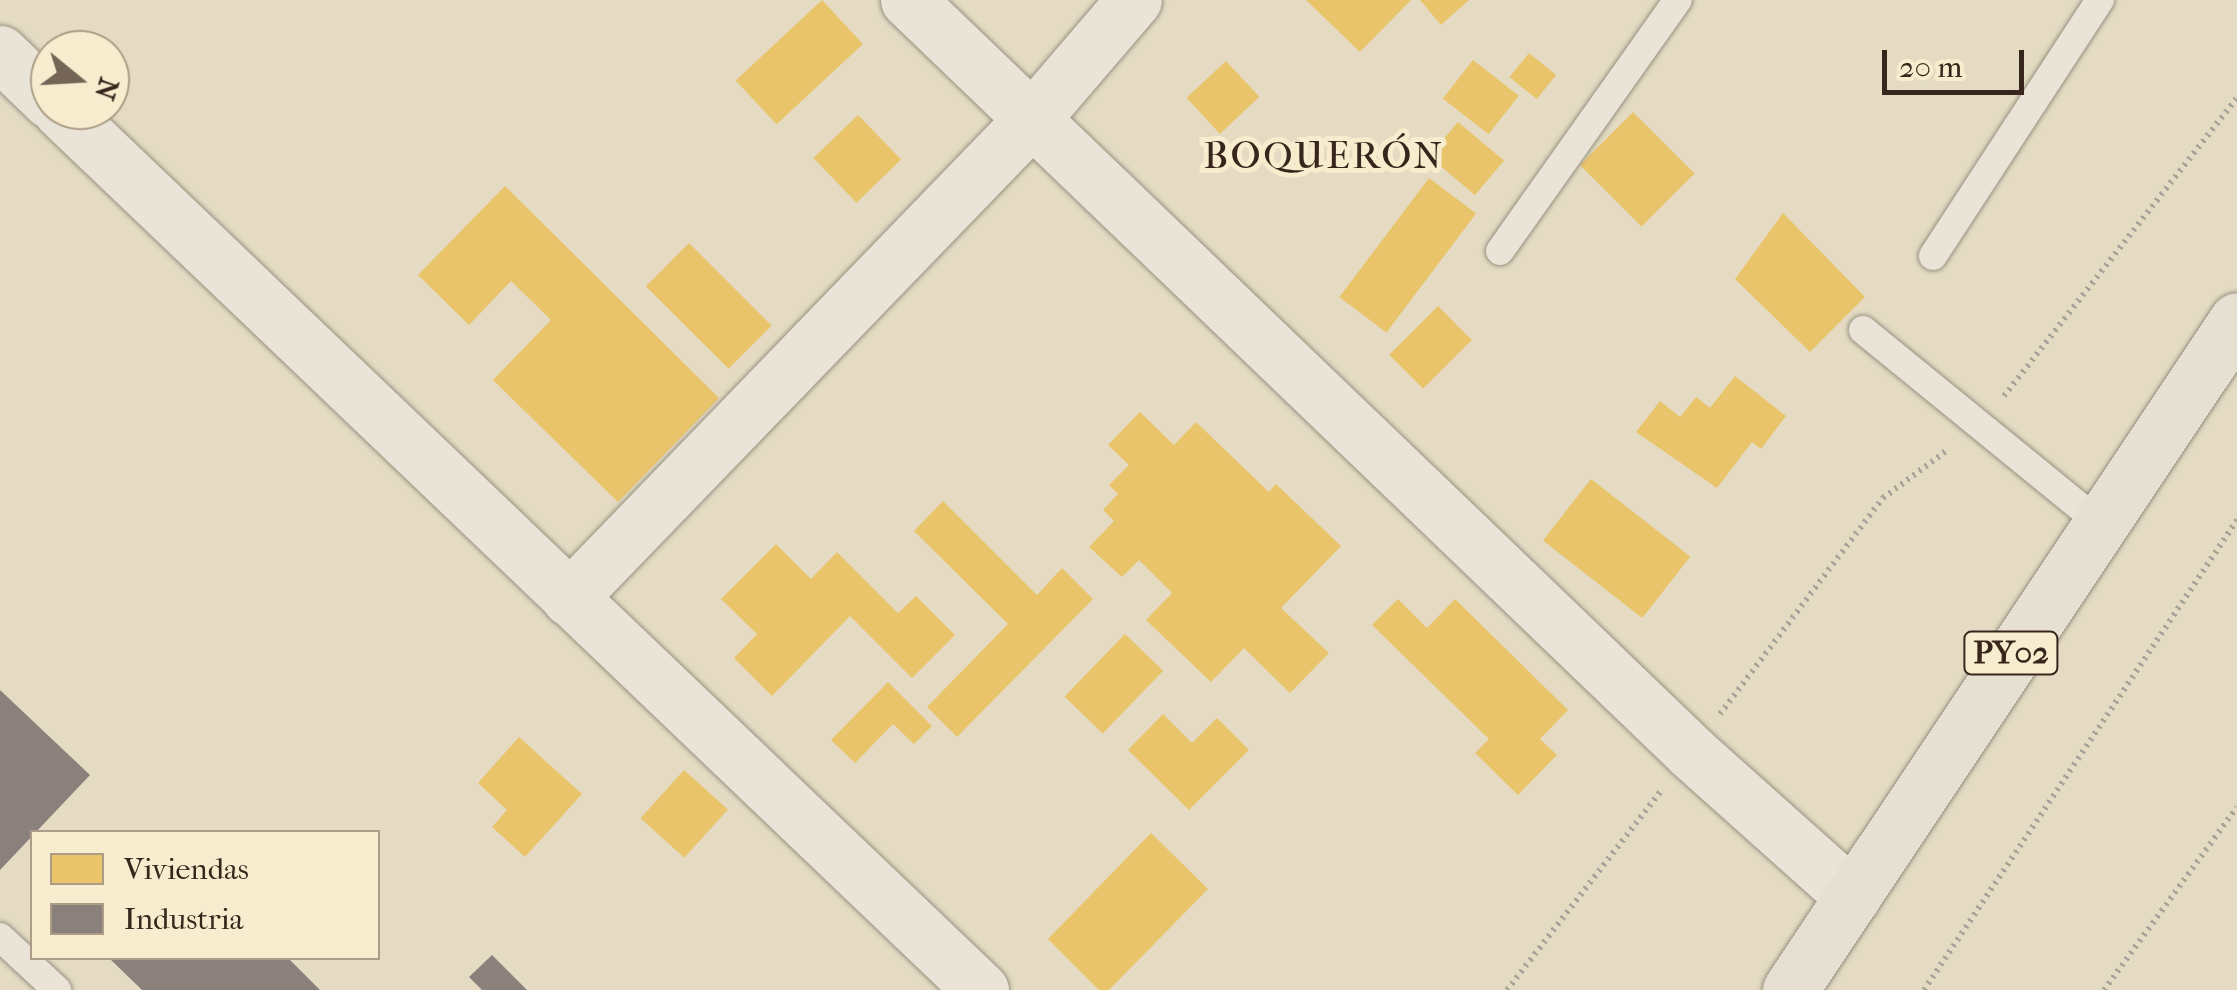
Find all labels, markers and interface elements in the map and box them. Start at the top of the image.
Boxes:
north arrow [30,30,130,130]
scale bar [1887,30,2030,92]
text: 20 m [1899,50,1962,85]
text: N [88,74,126,104]
district label: BOQUERÓN [1203,133,1445,179]
road number: PY02 [1961,626,2061,680]
legend [30,830,380,960]
text: Viviendas [124,852,249,887]
text: Industria [124,902,244,937]

